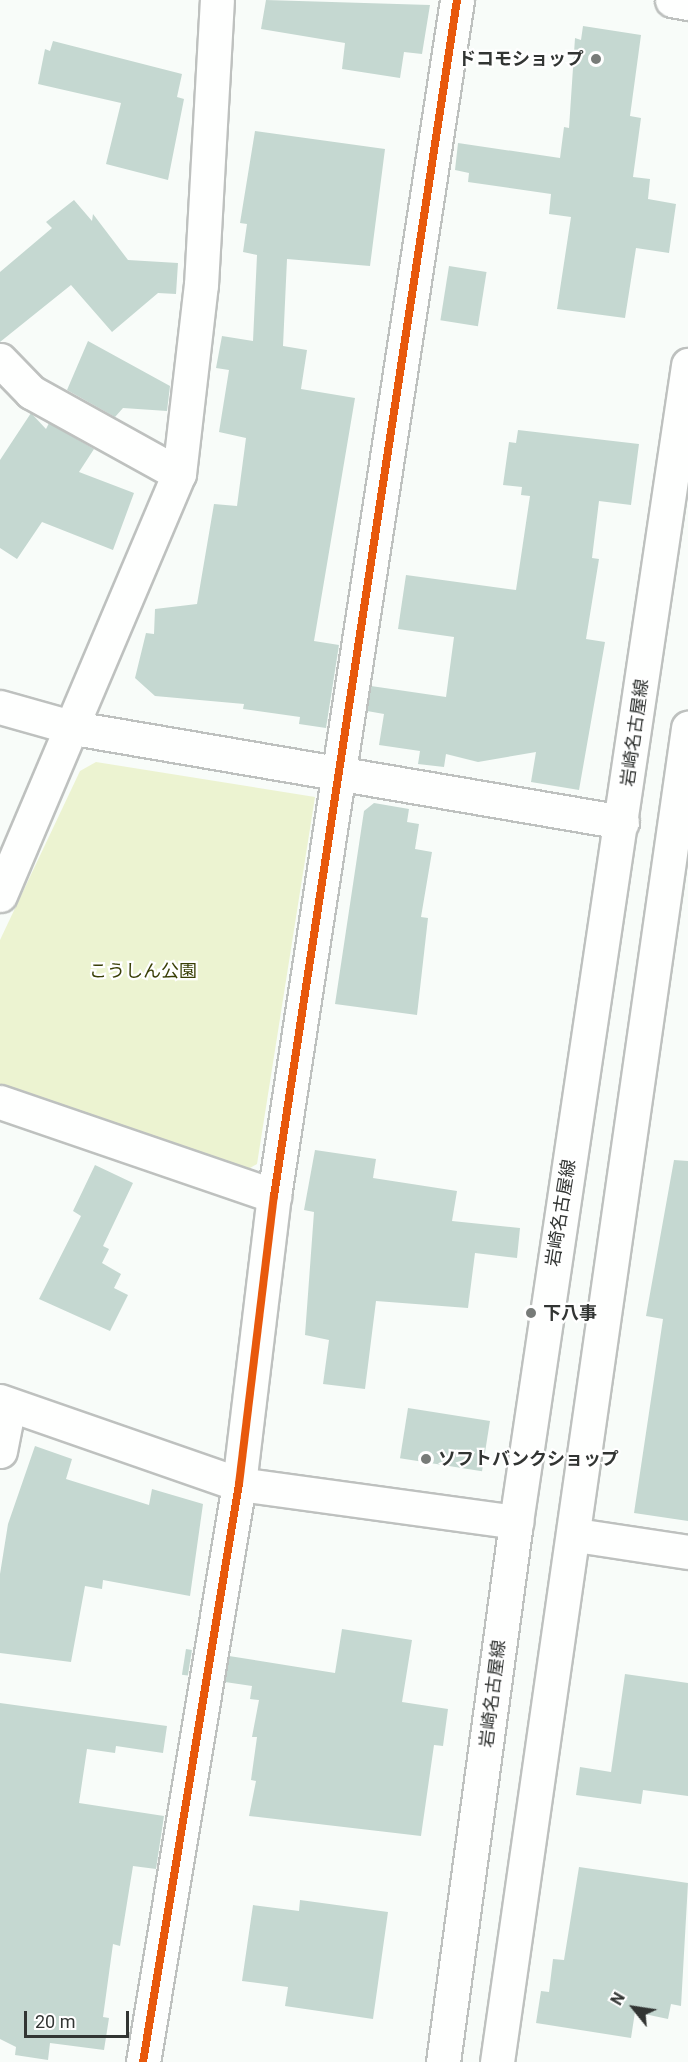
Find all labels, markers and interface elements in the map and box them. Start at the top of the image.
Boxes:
place label: ドコモショップ [458,48,584,70]
marker: ドコモショップ [589,52,603,66]
street label: 岩崎名古屋線 [617,678,653,788]
park label: こうしん公園 [89,960,197,982]
street label: 岩崎名古屋線 [542,1158,580,1268]
place label: 下八事 [543,1302,597,1324]
marker: 下八事 [524,1306,538,1320]
place label: ソフトバンクショップ [438,1448,618,1470]
marker: ソフトバンクショップ [419,1452,433,1466]
street label: 岩崎名古屋線 [476,1639,510,1749]
north arrow [604,1978,664,2038]
text: N [607,1989,629,2008]
scale bar [27,1999,132,2037]
text: 20 m [35,2011,75,2032]

